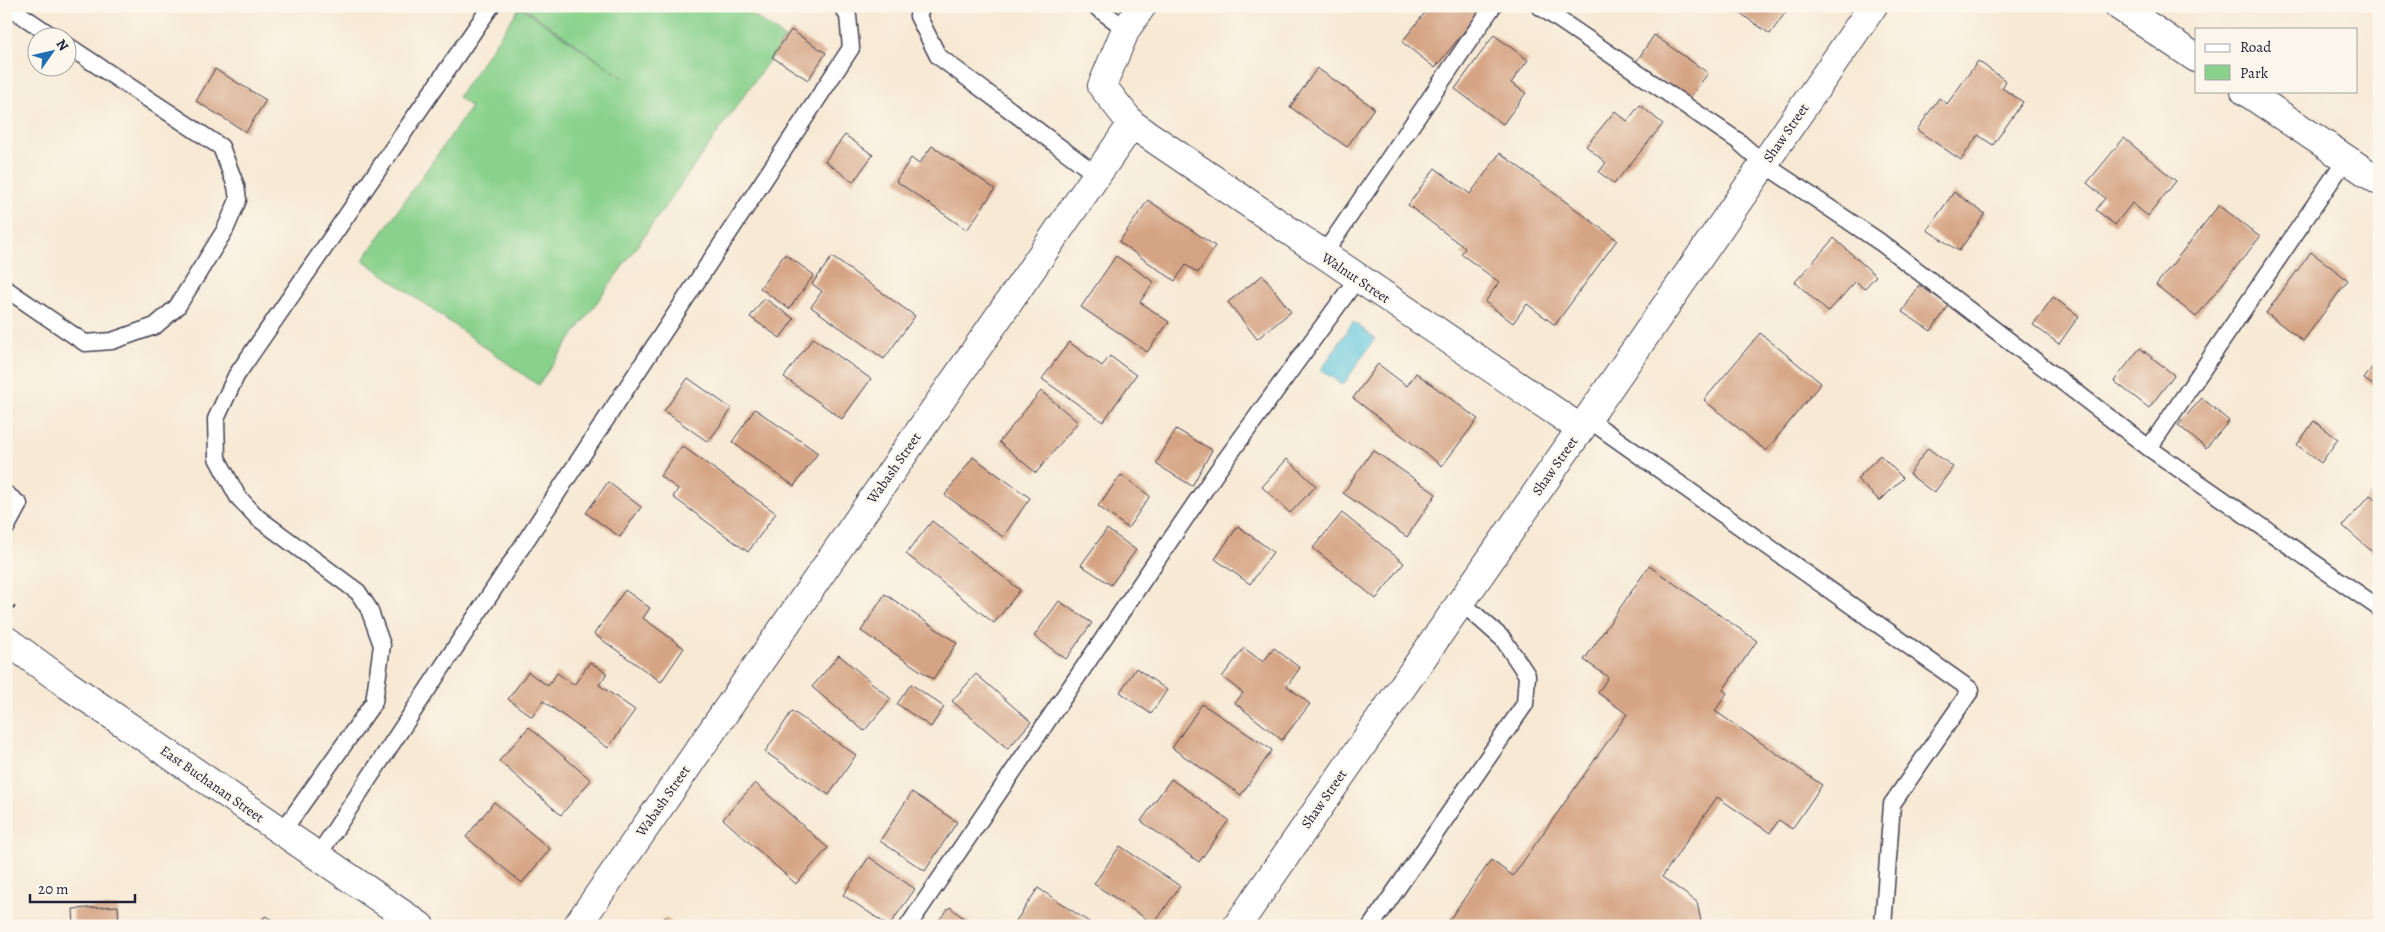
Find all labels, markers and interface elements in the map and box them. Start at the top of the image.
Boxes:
north arrow [28,28,78,78]
legend [2195,28,2358,92]
text: N [52,35,73,55]
text: Road [2240,37,2272,57]
text: Park [2240,63,2269,83]
street label: Shaw Street [1759,99,1814,166]
street label: Walnut Street [1317,247,1394,308]
street label: Wabash Street [862,428,926,508]
street label: Shaw Street [1528,432,1583,499]
street label: East Buchanan Street [156,741,268,827]
street label: Wabash Street [631,761,695,841]
street label: Shaw Street [1297,765,1352,832]
scale bar [30,872,135,904]
text: 20 m [38,879,69,899]

